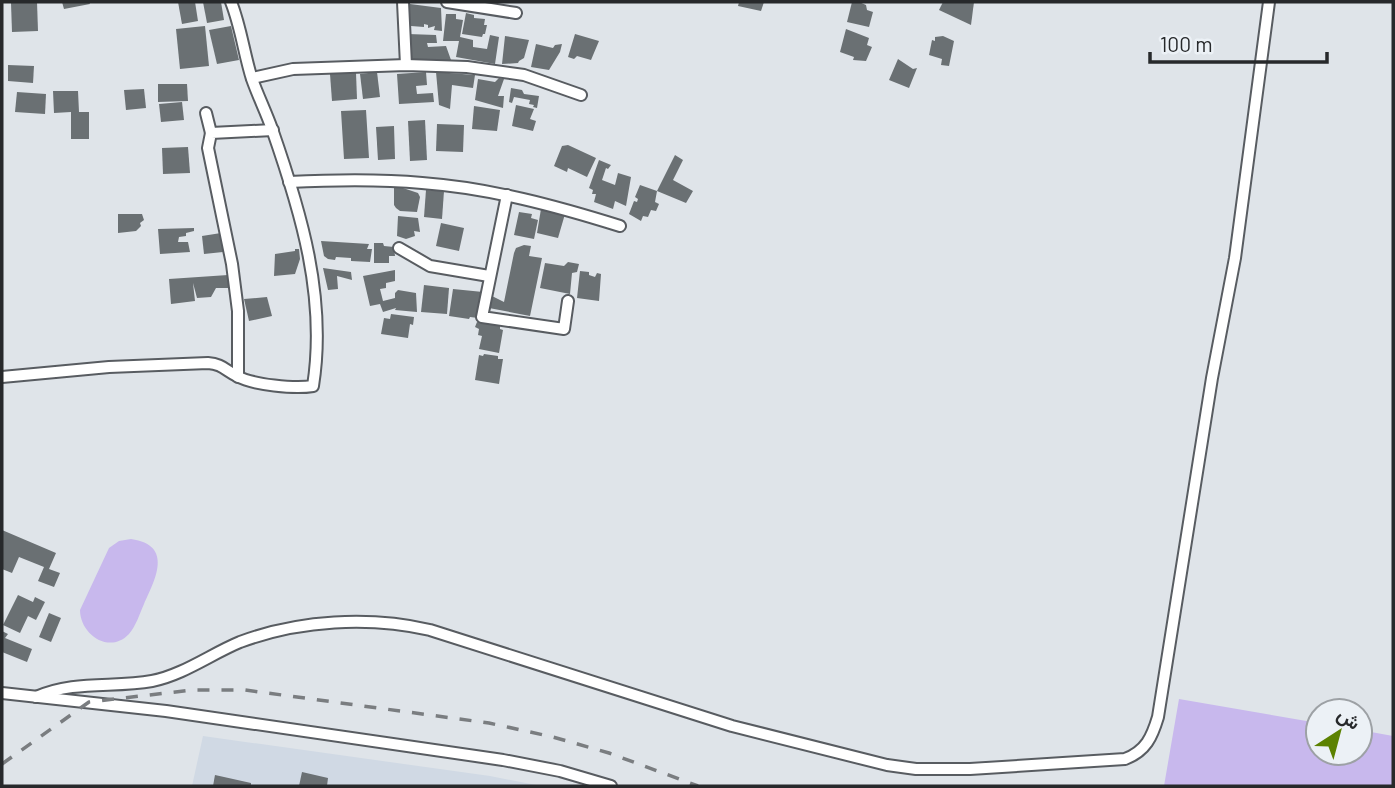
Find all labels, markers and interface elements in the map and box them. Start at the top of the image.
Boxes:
scale bar [1150,21,1327,65]
text: 100 m [1160,31,1213,56]
north arrow [1304,697,1374,767]
text: ش [1333,702,1365,735]

